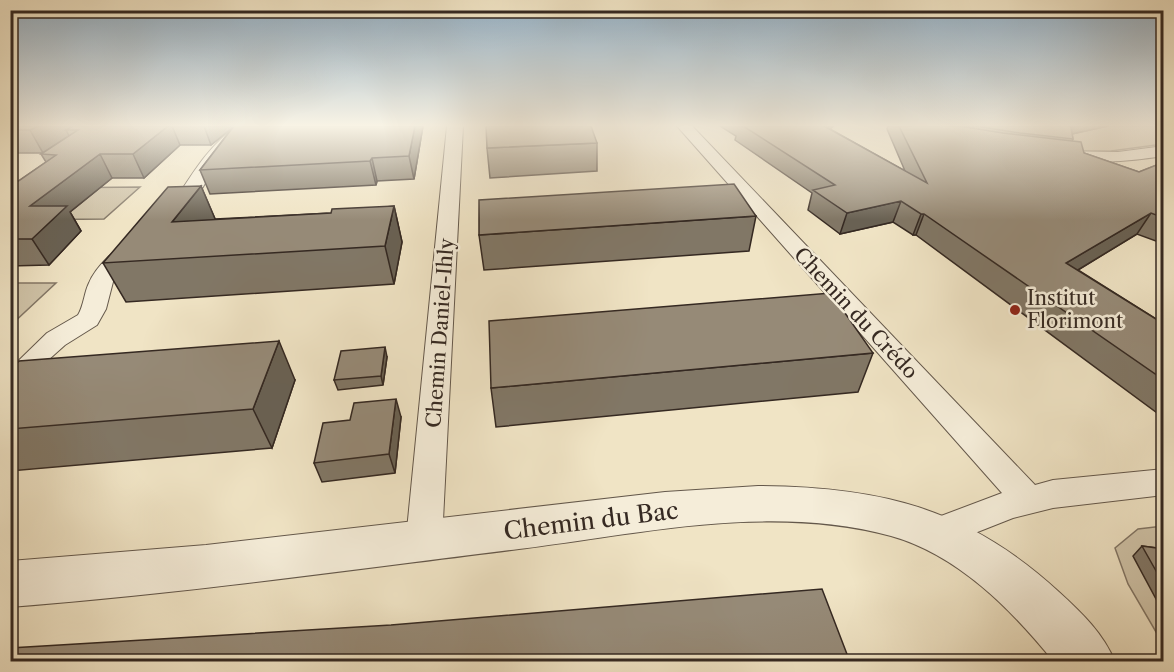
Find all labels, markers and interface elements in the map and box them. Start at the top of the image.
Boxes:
street label: Chemin Daniel-Ihly [421,236,459,429]
street label: Chemin du Crédo [789,242,923,384]
place label: Institut Florimont [1027,286,1123,333]
marker: Institut Florimont [1008,303,1022,317]
street label: Chemin du Bac [502,495,680,546]

